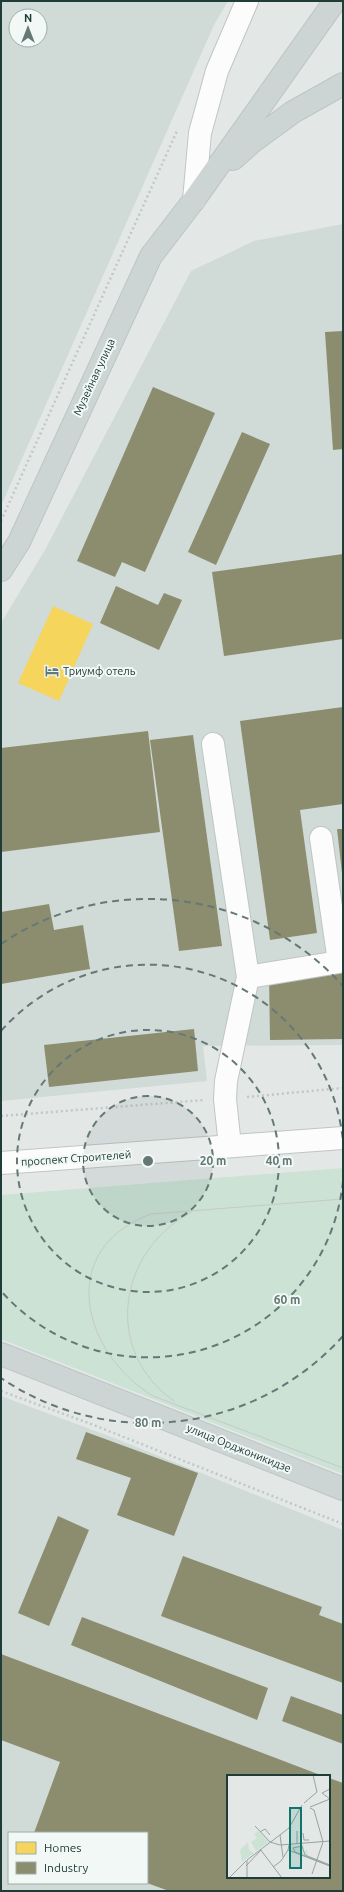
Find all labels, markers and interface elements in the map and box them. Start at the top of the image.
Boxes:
north arrow [8,8,48,48]
text: N [24,12,32,24]
street label: Музейная улица [71,337,117,417]
hotel icon: Триумф отель [44,663,60,679]
place label: Триумф отель [63,665,136,677]
street label: проспект Строителей [20,1148,132,1168]
centre of rings [141,1154,155,1168]
text: 20 m [200,1154,226,1167]
text: 40 m [266,1154,292,1167]
text: 60 m [274,1293,300,1306]
text: 80 m [135,1416,161,1429]
street label: улица Орджоникидзе [185,1422,293,1474]
inset map [227,1775,330,1878]
legend [8,1832,148,1884]
text: Homes [44,1841,82,1854]
text: Industry [44,1861,89,1874]

